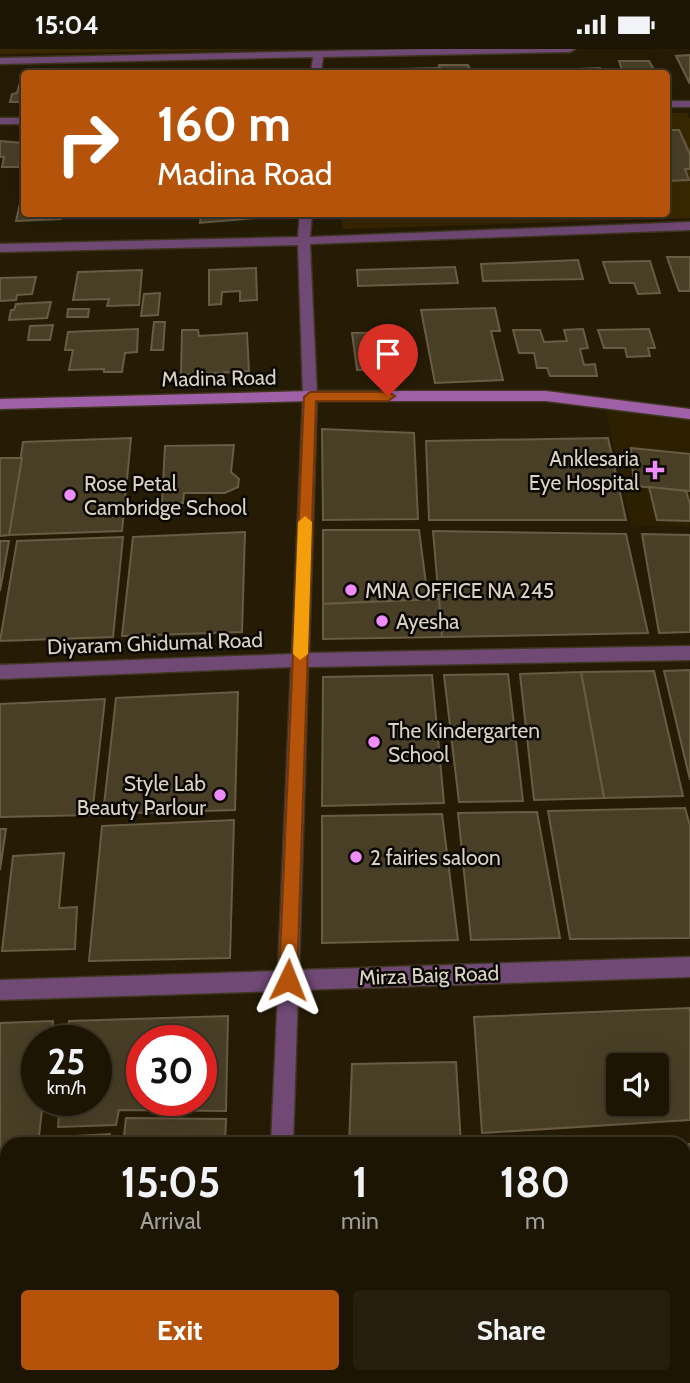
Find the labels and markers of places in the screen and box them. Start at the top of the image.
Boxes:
pin [358,324,418,396]
place label: Anklesaria Eye Hospital [529,446,639,495]
marker: Anklesaria Eye Hospital [645,460,665,480]
place label: Rose Petal Cambridge School [84,471,247,520]
marker: Rose Petal Cambridge School [62,487,78,503]
place label: MNA OFFICE NA 245 [365,578,554,603]
marker: MNA OFFICE NA 245 [343,582,359,598]
place label: Ayesha [396,609,459,634]
marker: Ayesha [374,613,390,629]
place label: The Kindergarten School [388,718,540,767]
marker: The Kindergarten School [366,734,382,750]
place label: Style Lab Beauty Parlour [77,771,206,820]
marker: Style Lab Beauty Parlour [212,787,228,803]
place label: 2 fairies saloon [370,845,501,870]
marker: 2 fairies saloon [348,849,364,865]

